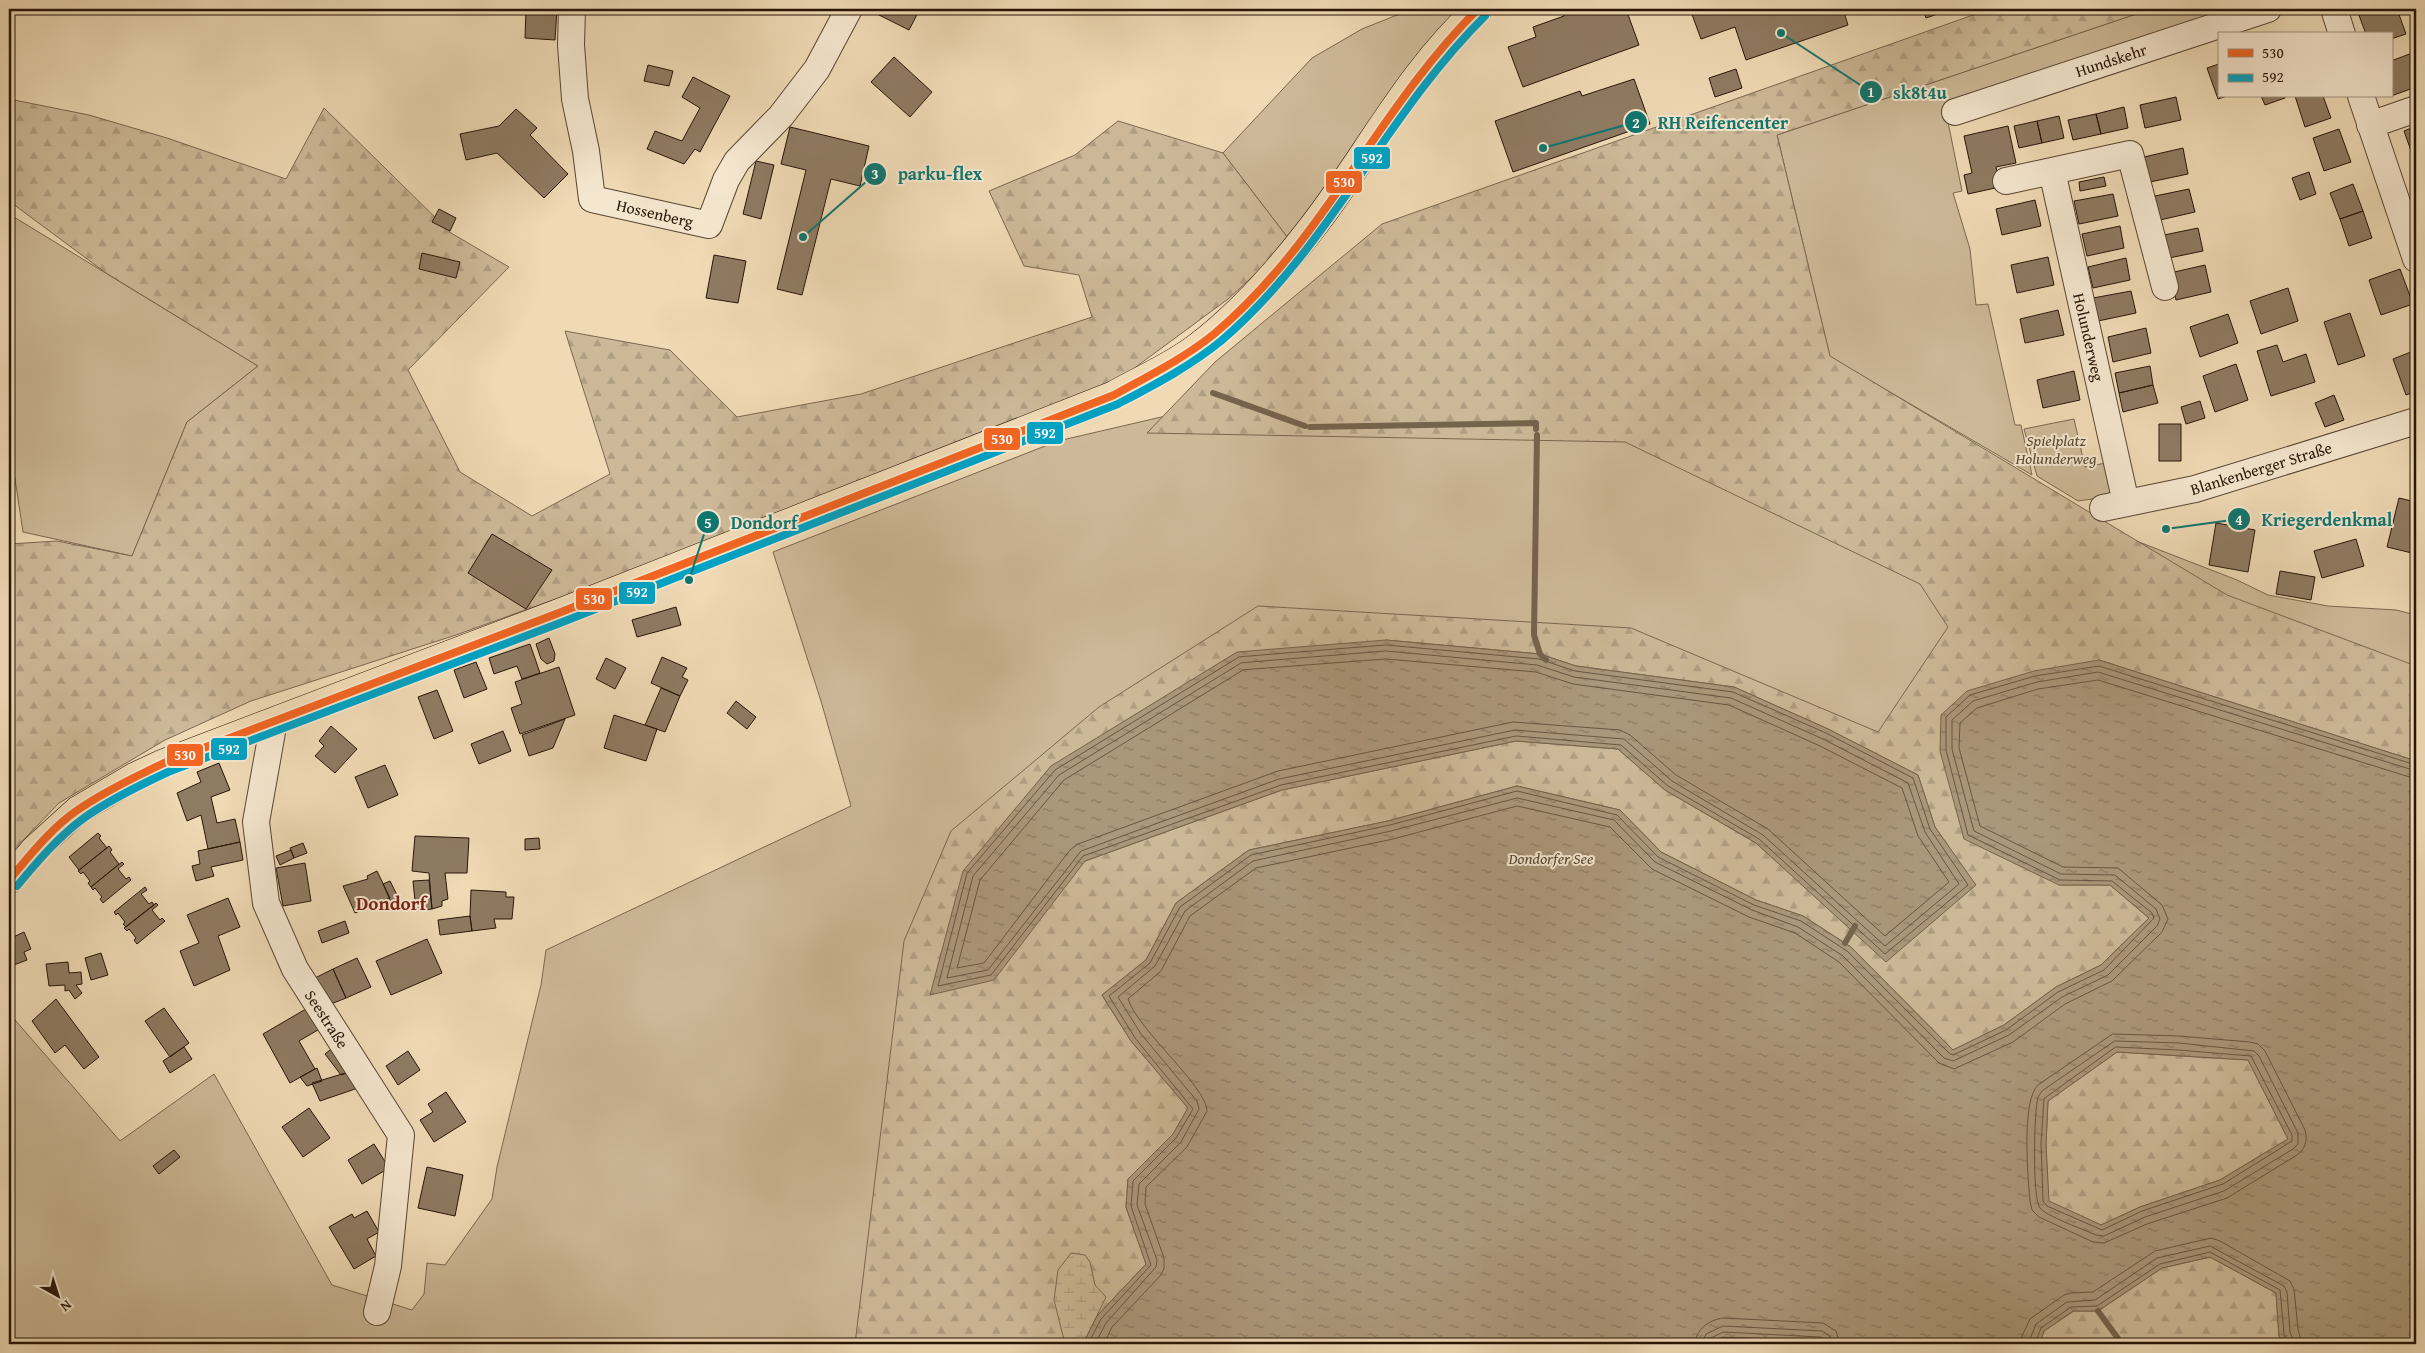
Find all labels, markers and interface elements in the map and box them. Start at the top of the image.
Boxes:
legend [2218,32,2392,98]
street label: Hundskehr [2072,37,2150,83]
text: 530 [2262,42,2284,63]
text: 592 [2262,66,2284,87]
callout: sk8t4u [1858,76,1957,109]
text: sk8t4u [1893,79,1948,106]
text: 1 [1867,81,1875,102]
callout: RH Reifencenter [1623,106,1799,139]
text: RH Reifencenter [1658,109,1789,136]
text: 2 [1632,112,1640,133]
line badge: 592 [1353,146,1391,170]
text: 592 [1361,148,1383,168]
callout: parku-flex [862,158,992,191]
text: parku-flex [898,160,983,187]
text: 3 [871,163,879,184]
line badge: 530 [1325,170,1363,194]
text: 530 [1333,172,1355,192]
street label: Hossenberg [614,192,696,234]
street label: Holunderweg [2067,290,2111,384]
line badge: 592 [1026,421,1064,445]
text: 592 [1034,423,1056,443]
line badge: 530 [983,427,1021,451]
park label: Spielplatz Holunderweg [2014,428,2097,470]
text: 530 [991,429,1013,449]
street label: Blankenberger Straße [2187,435,2335,501]
callout: Kriegerdenkmal [2227,503,2403,536]
callout: Dondorf [696,506,807,539]
text: Kriegerdenkmal [2262,506,2393,533]
text: Dondorf [731,509,800,536]
text: 4 [2235,509,2243,530]
text: 5 [704,512,712,533]
line badge: 592 [618,581,656,605]
text: 592 [626,582,648,602]
line badge: 530 [575,587,613,611]
text: 530 [583,589,605,609]
line badge: 592 [210,737,248,761]
text: 592 [218,739,240,759]
line badge: 530 [166,743,204,767]
text: 530 [174,745,196,765]
park label: Dondorfer See [1508,846,1594,870]
district label: Dondorf [356,889,428,917]
street label: Seestraße [299,985,355,1053]
north arrow [32,1270,82,1320]
text: N [56,1295,76,1317]

